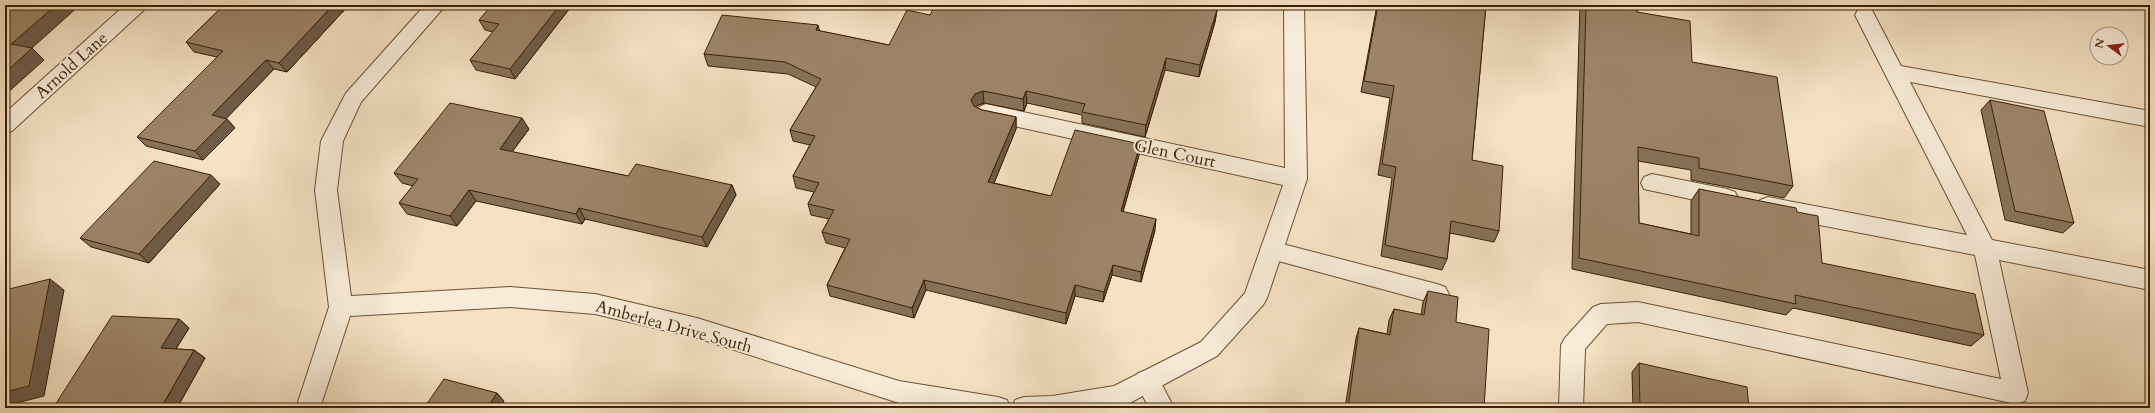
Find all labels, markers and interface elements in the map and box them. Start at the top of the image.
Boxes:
north arrow [2089,26,2129,66]
street label: Arnold Lane [30,27,113,104]
text: N [2091,37,2108,50]
street label: Glen Court [1132,134,1218,173]
street label: Amberlea Drive South [593,295,755,359]

